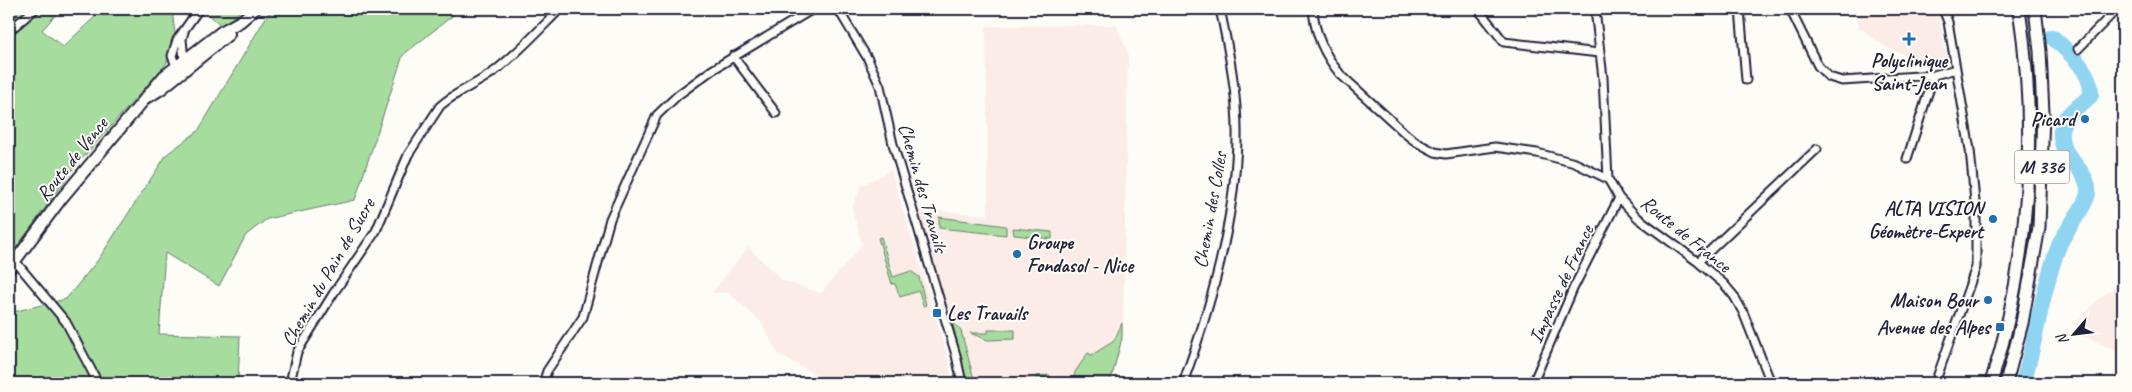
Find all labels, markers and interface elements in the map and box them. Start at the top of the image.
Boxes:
marker: Polyclinique Saint-Jean [1902,32,1916,46]
place label: Polyclinique Saint-Jean [1871,48,1948,96]
place label: Picard [2031,107,2079,132]
street label: Route de Vence [31,111,114,206]
marker: Picard [2079,113,2091,125]
street label: Chemin des Travails [893,120,954,258]
street label: Chemin des Colles [1187,148,1233,270]
road number: M 336 [2014,150,2070,183]
street label: Route de France [1636,190,1737,279]
street label: Chemin du Pain de Sucre [276,192,381,350]
place label: ALTA VISION Géomètre-Expert [1869,196,1986,244]
marker: ALTA VISION Géomètre-Expert [1987,213,1999,225]
street label: Impasse de France [1523,220,1600,347]
place label: Groupe Fondasol - Nice [1027,230,1135,278]
marker: Groupe Fondasol - Nice [1011,248,1023,260]
place label: Maison Bour [1890,288,1981,313]
marker: Maison Bour [1982,294,1994,306]
place label: Les Travails [947,301,1029,326]
marker: Les Travails [931,307,943,319]
north arrow [2050,310,2100,360]
place label: Avenue des Alpes [1877,315,1992,340]
marker: Avenue des Alpes [1994,321,2006,333]
text: N [2052,330,2073,348]

